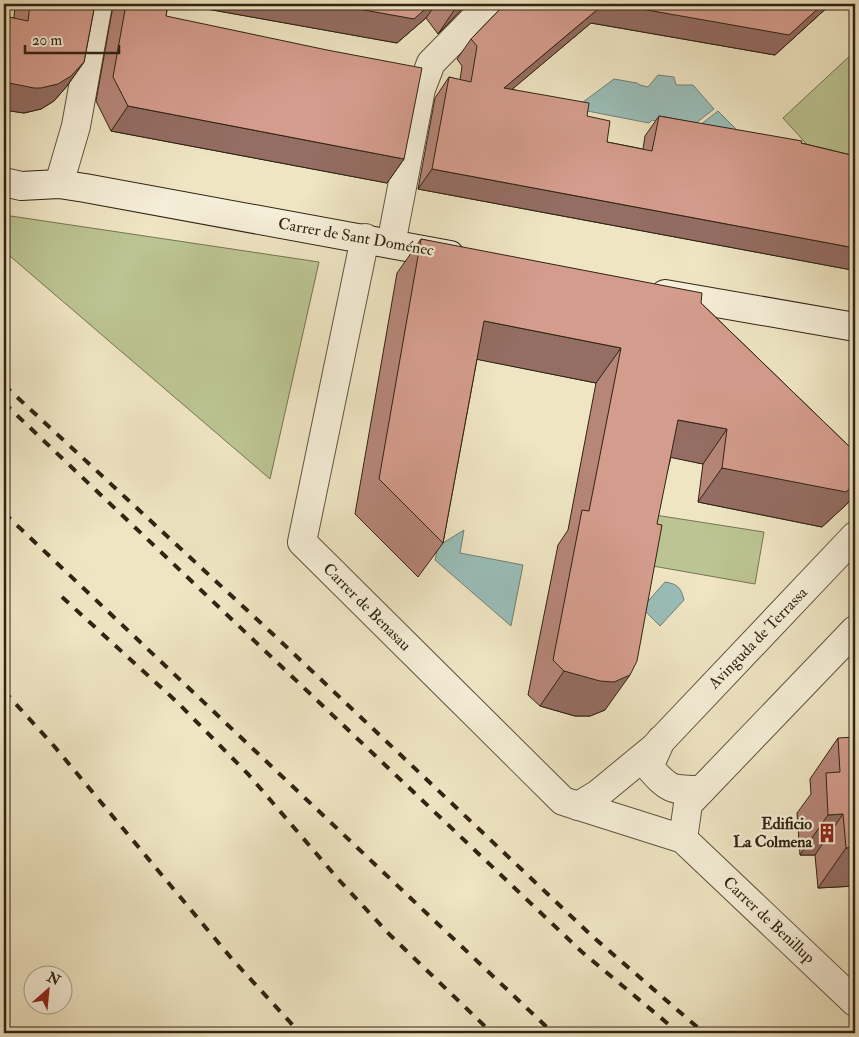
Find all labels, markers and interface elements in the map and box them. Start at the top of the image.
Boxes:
scale bar [25,22,119,54]
text: 20 m [32,31,62,50]
street label: Carrer de Sant Doménec [277,213,436,261]
street label: Carrer de Benasau [319,559,415,655]
street label: Avinguda de Terrassa [704,583,812,694]
place label: Edificio La Colmena [733,814,812,852]
building icon: Edificio La Colmena [816,822,838,844]
street label: Carrer de Benillup [718,872,819,968]
north arrow [22,964,72,1014]
text: N [43,968,64,989]

